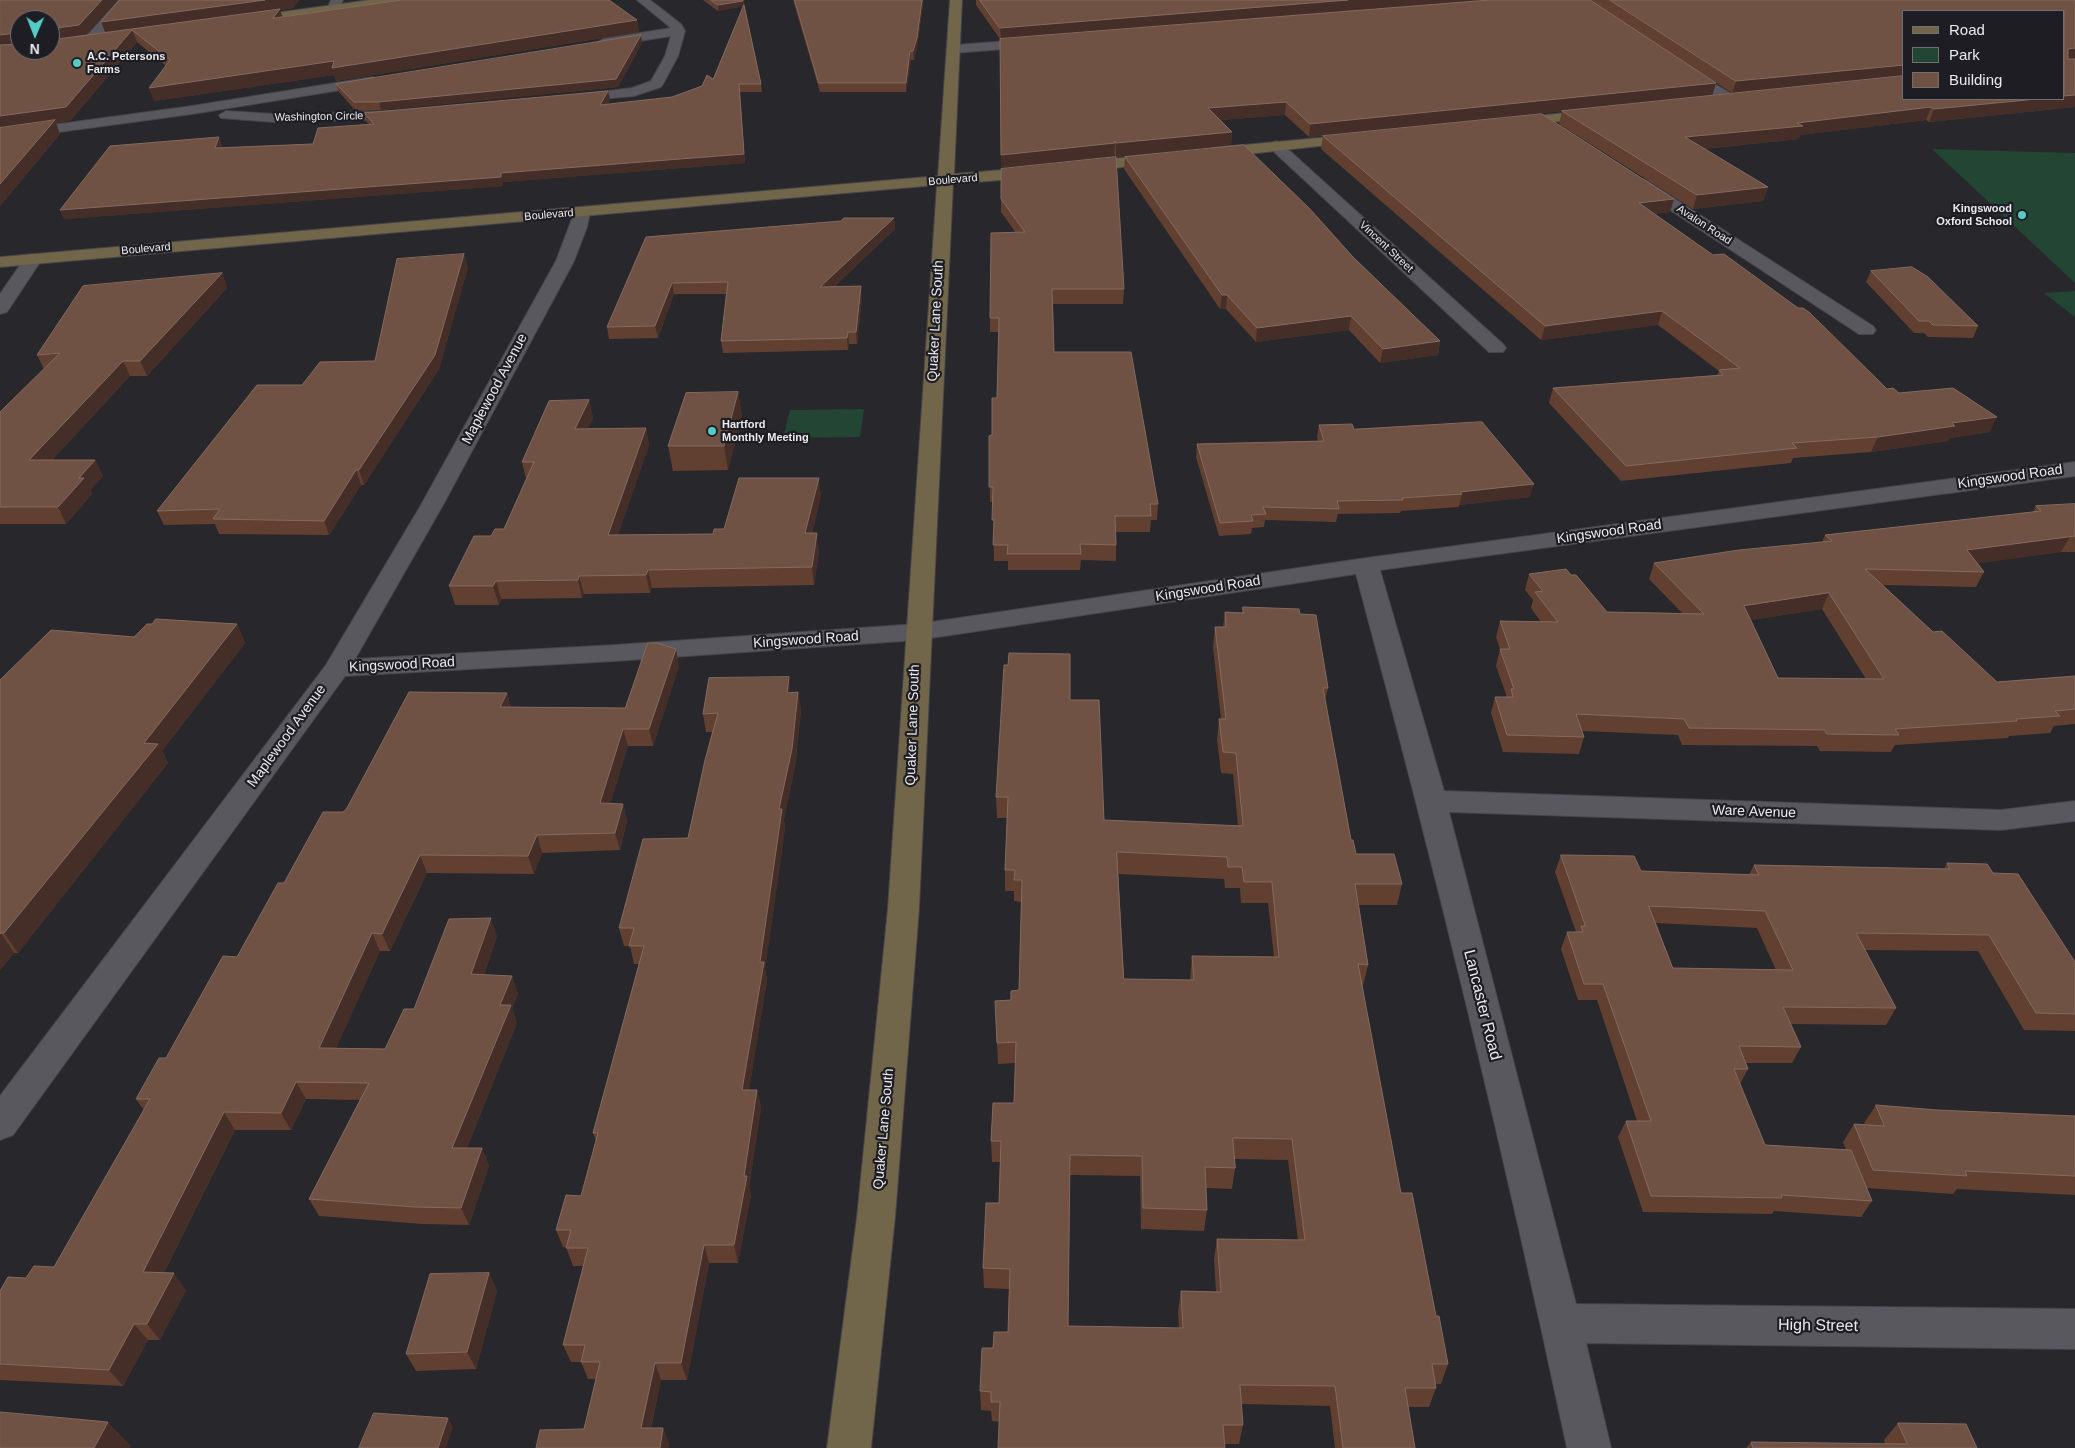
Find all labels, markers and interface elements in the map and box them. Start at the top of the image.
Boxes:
north arrow [10,10,60,60]
legend [1902,10,2065,100]
text: Road [1949,21,1985,38]
text: N [30,41,40,57]
text: Park [1949,46,1980,63]
place label: A.C. Petersons Farms [87,50,165,76]
marker: A.C. Petersons Farms [71,57,83,69]
text: Building [1949,71,2002,88]
street label: Washington Circle [274,110,364,124]
street label: Boulevard [928,171,978,189]
street label: Avalon Road [1674,202,1734,248]
place label: Kingswood Oxford School [1936,202,2012,228]
street label: Boulevard [524,206,574,224]
marker: Kingswood Oxford School [2016,209,2028,221]
street label: Vincent Street [1356,219,1416,275]
street label: Boulevard [121,240,171,258]
street label: Quaker Lane South [924,260,948,382]
street label: Maplewood Avenue [459,331,531,447]
place label: Hartford Monthly Meeting [722,418,809,444]
marker: Hartford Monthly Meeting [706,425,718,437]
street label: Kingswood Road [1956,461,2064,493]
street label: Kingswood Road [1555,516,1663,548]
street label: Kingswood Road [1154,572,1262,606]
street label: Kingswood Road [753,628,859,652]
street label: Kingswood Road [349,654,455,676]
street label: Quaker Lane South [902,664,924,786]
street label: Maplewood Avenue [244,681,330,791]
street label: Ware Avenue [1712,802,1796,822]
street label: Lancaster Road [1459,948,1505,1062]
street label: Quaker Lane South [870,1068,898,1190]
street label: High Street [1778,1316,1858,1336]

